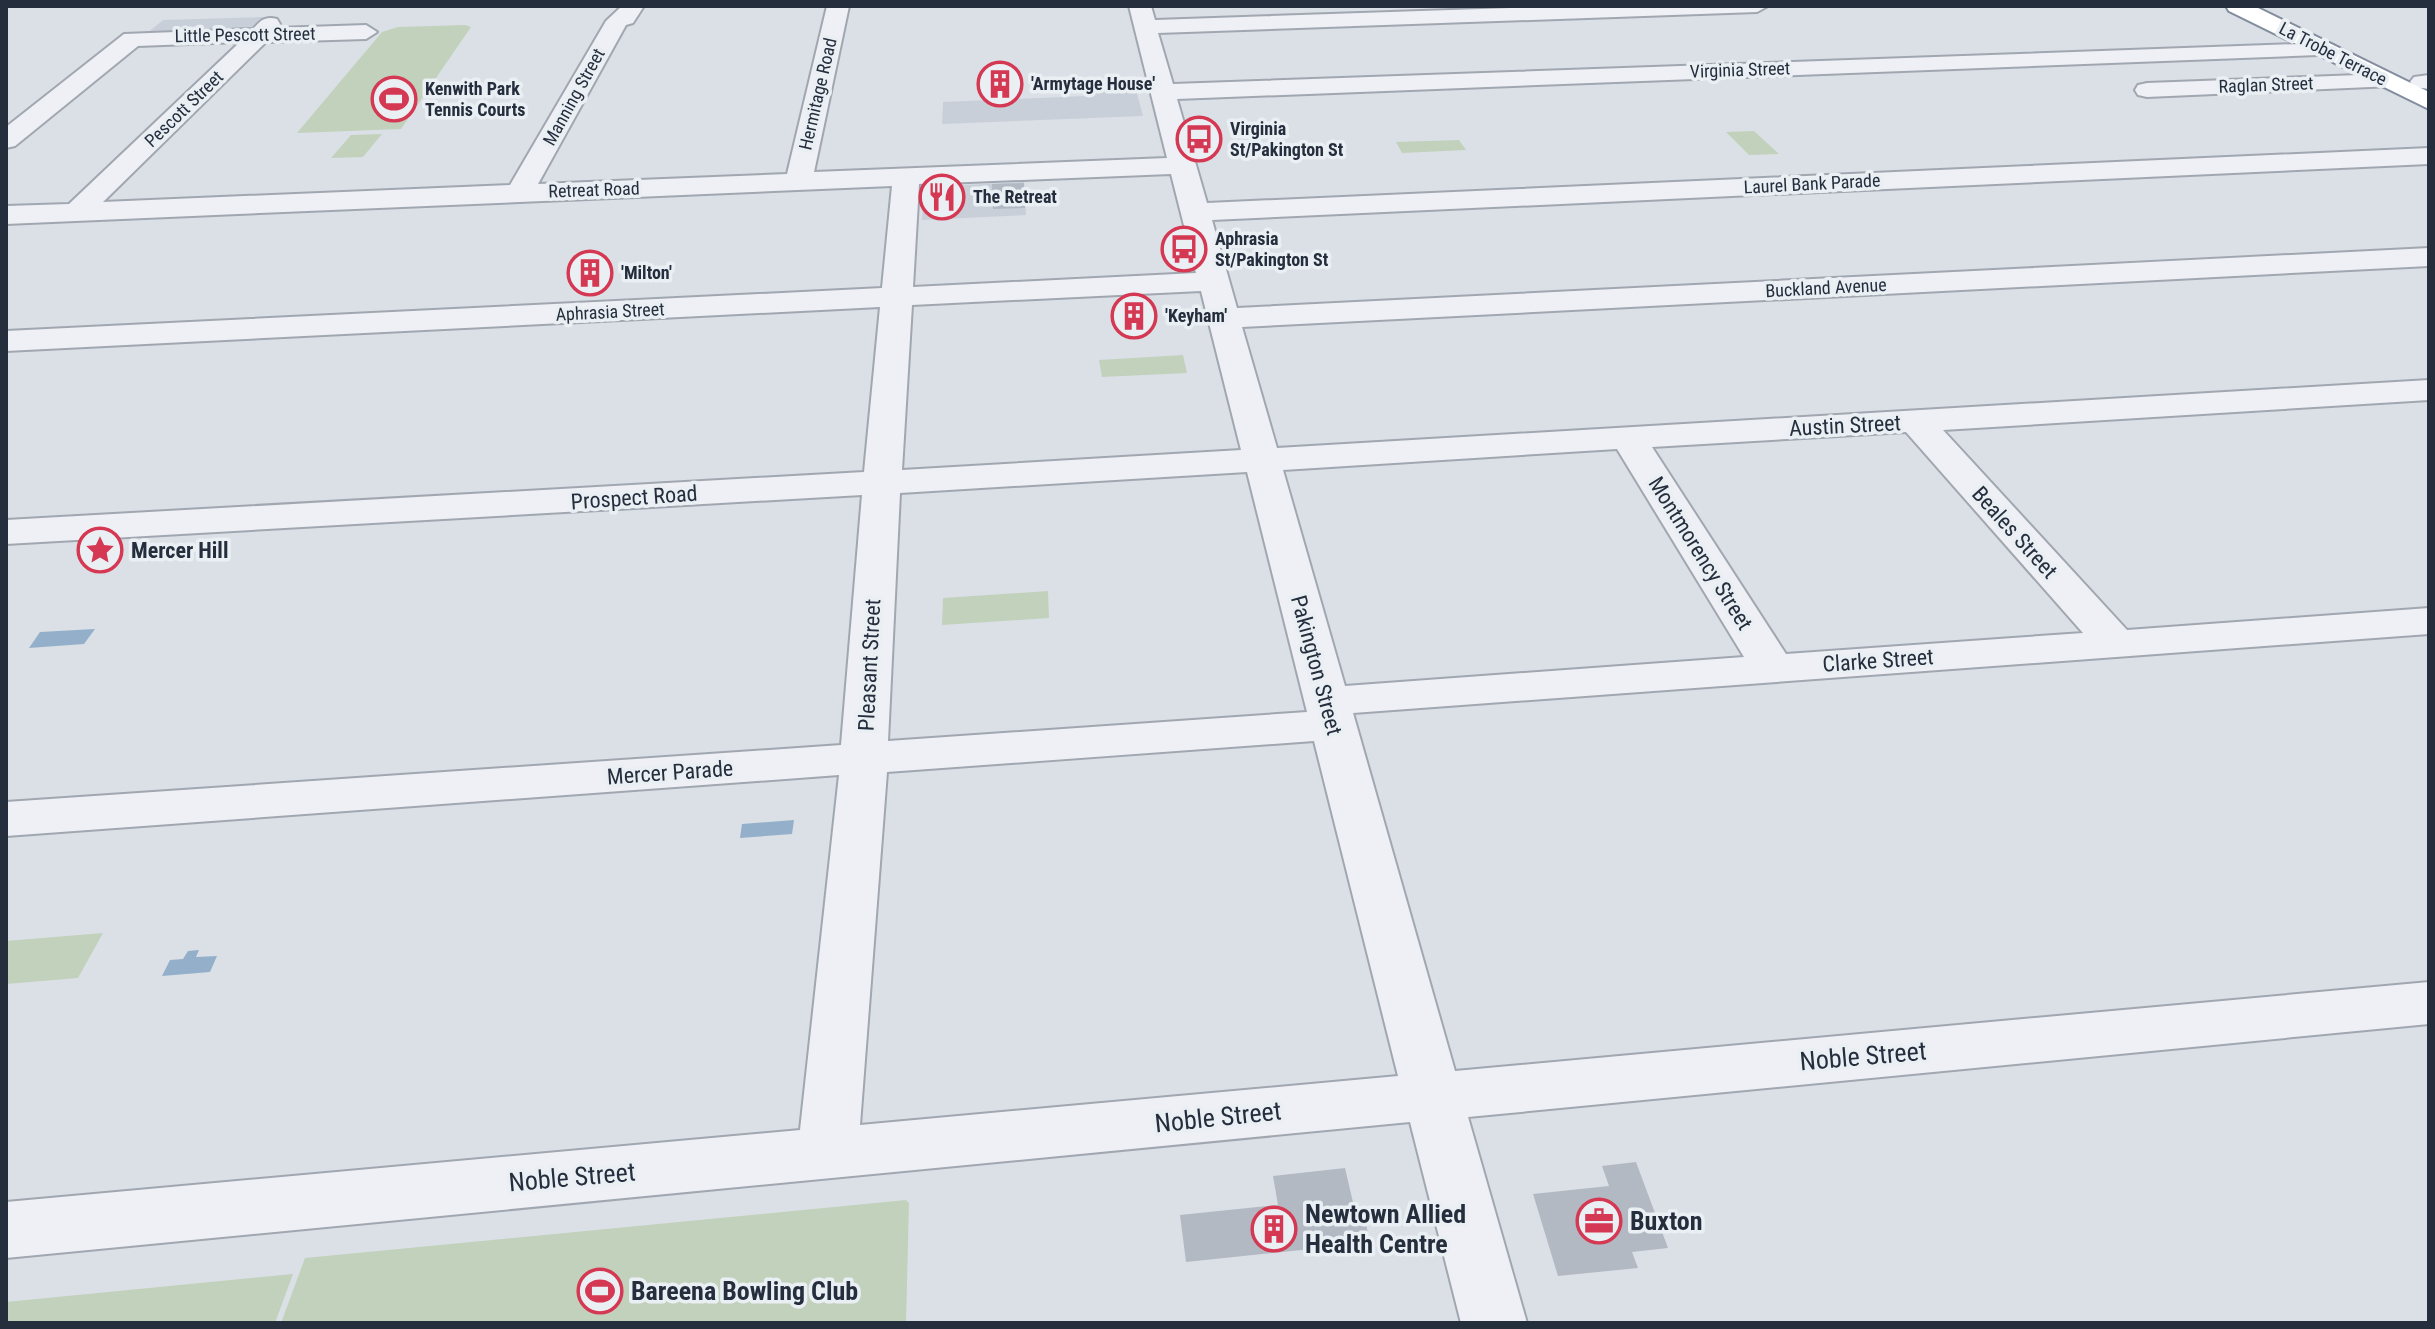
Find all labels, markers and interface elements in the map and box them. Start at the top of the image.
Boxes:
street label: La Trobe Terrace [2276,17,2391,90]
street label: Little Pescott Street [174,23,316,46]
street label: Hermitage Road [794,36,841,152]
street label: Manning Street [538,45,609,149]
street label: Virginia Street [1689,57,1790,82]
building icon: 'Armytage House' [976,60,1024,108]
street label: Pescott Street [140,66,227,151]
street label: Raglan Street [2218,72,2314,97]
place label: 'Armytage House' [1031,73,1155,94]
sports icon: Kenwith Park Tennis Courts [370,75,418,123]
place label: Kenwith Park Tennis Courts [425,78,525,120]
bus stop icon: Virginia St/Pakington St [1175,115,1223,163]
place label: Virginia St/Pakington St [1230,118,1344,160]
street label: Laurel Bank Parade [1743,169,1881,198]
restaurant icon: The Retreat [918,173,966,221]
street label: Retreat Road [548,177,640,202]
place label: The Retreat [973,186,1057,207]
bus stop icon: Aphrasia St/Pakington St [1160,225,1208,273]
place label: Aphrasia St/Pakington St [1215,228,1329,270]
building icon: 'Milton' [566,249,614,297]
place label: 'Milton' [621,262,672,283]
street label: Buckland Avenue [1765,274,1887,301]
building icon: 'Keyham' [1110,292,1158,340]
street label: Aphrasia Street [555,298,665,325]
place label: 'Keyham' [1165,305,1227,326]
street label: Austin Street [1788,410,1902,441]
street label: Montmorency Street [1643,472,1758,634]
street label: Prospect Road [570,481,698,514]
street label: Beales Street [1967,481,2062,583]
place icon: Mercer Hill [76,526,124,574]
place label: Mercer Hill [131,538,228,563]
street label: Pakington Street [1286,592,1347,738]
street label: Pleasant Street [854,598,885,732]
street label: Clarke Street [1822,644,1934,677]
street label: Mercer Parade [606,756,734,789]
street label: Noble Street [1798,1036,1928,1076]
street label: Noble Street [1153,1095,1283,1139]
street label: Noble Street [507,1157,637,1197]
office icon: Buxton [1575,1197,1623,1245]
place label: Newtown Allied Health Centre [1305,1199,1466,1259]
building icon: Newtown Allied Health Centre [1250,1205,1298,1253]
place label: Buxton [1630,1206,1702,1236]
sports icon: Bareena Bowling Club [576,1267,624,1315]
place label: Bareena Bowling Club [631,1276,858,1306]

